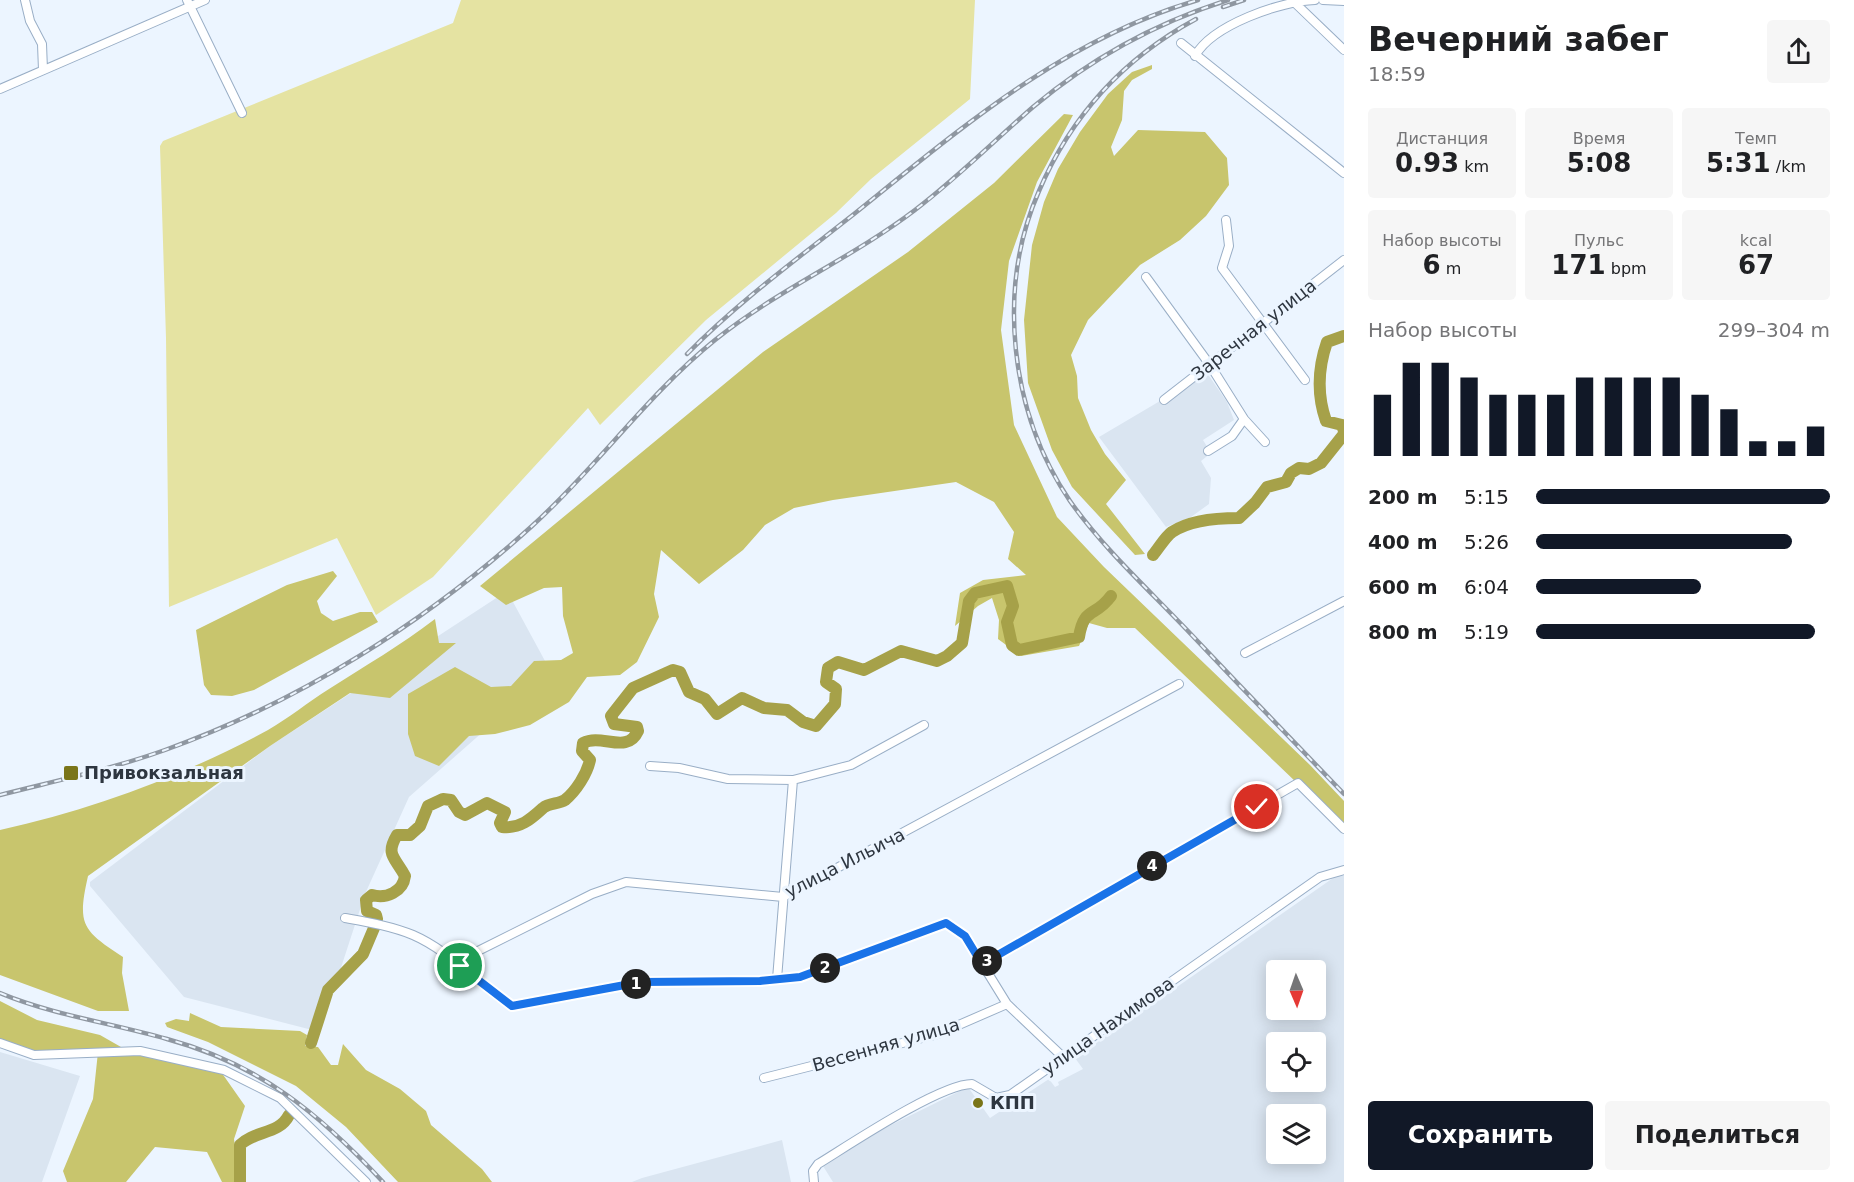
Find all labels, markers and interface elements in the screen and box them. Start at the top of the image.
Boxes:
text: Вечерний забег [1368,20,1669,59]
button: share [1767,20,1830,83]
text: 18:59 [1368,62,1426,86]
text: Дистанция [1396,129,1488,148]
text: Время [1573,129,1625,148]
text: Темп [1735,129,1777,148]
text: 0.93 [1395,148,1459,178]
text: 5:08 [1567,148,1631,178]
text: 5:31 [1706,148,1771,178]
text: km [1459,157,1489,176]
text: /km [1771,157,1806,176]
text: Набор высоты [1382,231,1502,250]
text: Пульс [1574,231,1624,250]
text: kcal [1740,231,1772,250]
text: 6 [1423,250,1441,280]
text: 171 [1551,250,1606,280]
text: 67 [1738,250,1774,280]
text: m [1441,259,1461,278]
text: bpm [1606,259,1647,278]
street label: Заречная улица [1187,274,1320,385]
text: Набор высоты [1368,318,1517,342]
text: 299–304 m [1718,318,1830,342]
text: 200 m [1368,485,1438,509]
text: 5:15 [1464,485,1509,509]
text: 400 m [1368,530,1438,554]
text: 5:26 [1464,530,1509,554]
text: 600 m [1368,575,1438,599]
text: 6:04 [1464,575,1509,599]
text: 800 m [1368,620,1438,644]
text: 5:19 [1464,620,1509,644]
place label: Привокзальная [84,762,244,783]
marker: Привокзальная [62,764,80,782]
pin [1231,781,1282,832]
icon: check [1240,790,1273,823]
street label: улица Ильича [781,823,908,902]
pin: 4 [1137,851,1167,881]
text: 4 [1146,856,1158,875]
pin [434,940,485,991]
pin: 3 [972,946,1002,976]
icon: arrive [443,949,476,982]
text: 3 [981,951,993,970]
pin: 2 [810,953,840,983]
text: 2 [819,958,831,977]
north arrow [1266,960,1326,1020]
map controls [1266,960,1326,1164]
pin: 1 [621,969,651,999]
street label: улица Нахимова [1038,972,1178,1079]
text: 1 [630,974,642,993]
street label: Весенняя улица [810,1013,962,1076]
button: locate [1266,1032,1326,1092]
place label: КПП [990,1092,1035,1113]
marker: КПП [971,1096,985,1110]
button: Сохранить [1368,1101,1593,1170]
button: Поделиться [1605,1101,1830,1170]
button: layers [1266,1104,1326,1164]

